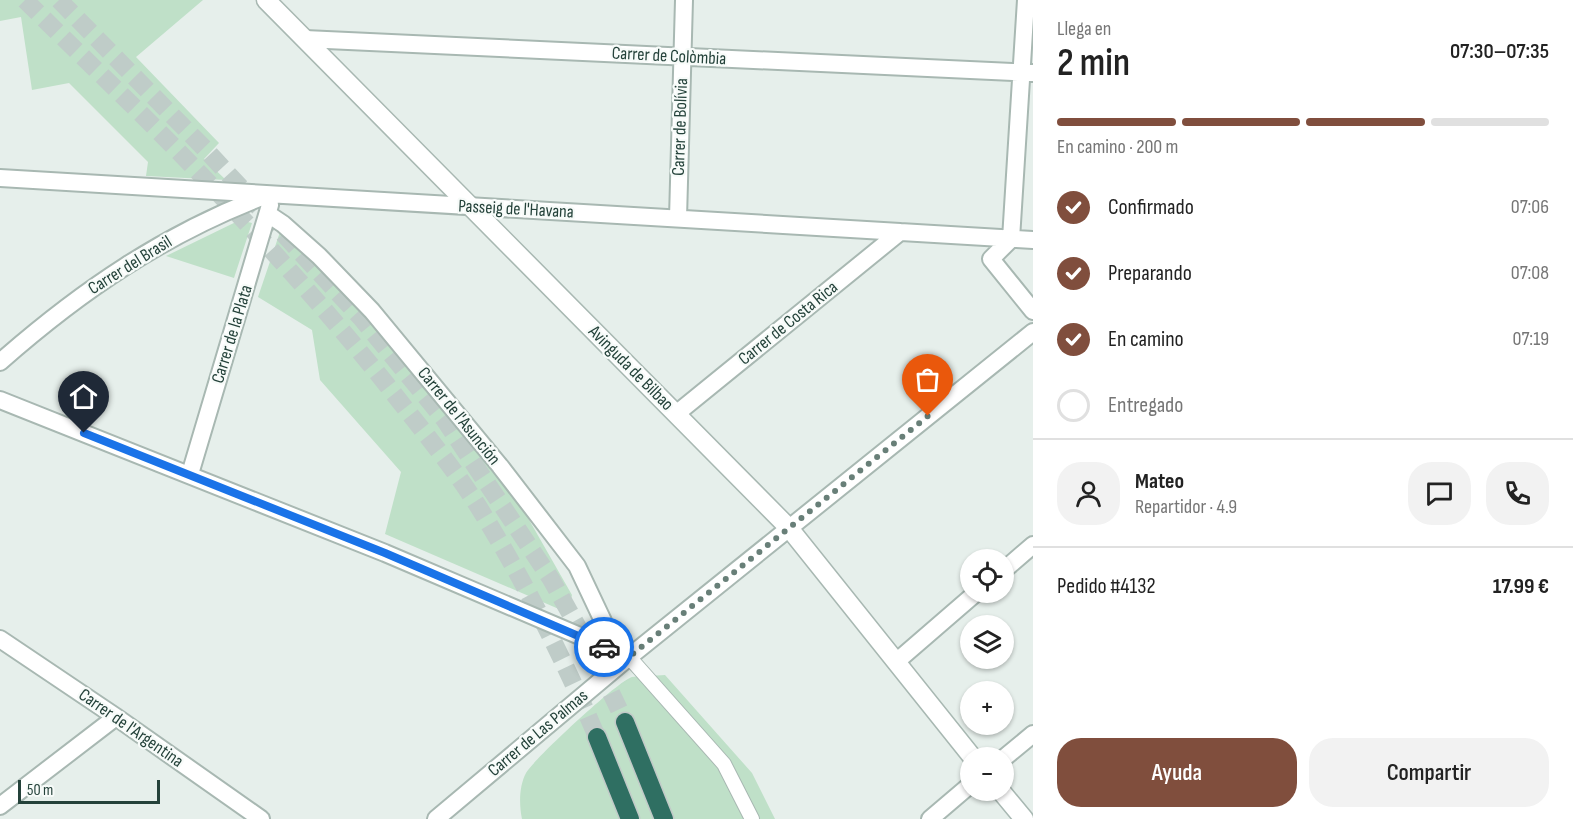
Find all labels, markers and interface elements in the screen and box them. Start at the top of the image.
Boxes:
text: Llega en [1057,17,1111,41]
text: 07:30–07:35 [1450,38,1549,65]
text: 2 min [1057,40,1130,87]
street label: Carrer de Colòmbia [611,43,727,69]
street label: Carrer de Bolívia [668,78,692,176]
text: En camino · 200 m [1057,135,1178,159]
icon: check [1057,191,1090,224]
text: Confirmado [1108,194,1194,221]
street label: Passeig de l'Havana [458,195,574,223]
text: 07:06 [1511,195,1549,219]
street label: Carrer del Brasil [84,231,176,299]
icon: check [1057,257,1090,290]
text: Preparando [1108,260,1192,287]
text: 07:08 [1511,261,1549,285]
street label: Carrer de Costa Rica [734,277,842,369]
street label: Carrer de la Plata [207,282,257,386]
street label: Avinguda de Bilbao [583,320,678,415]
icon: check [1057,323,1090,356]
text: En camino [1108,326,1184,353]
text: 07:19 [1513,327,1549,351]
pin [902,354,953,416]
street label: Carrer de l'Asunción [413,363,505,469]
icon: bag [911,363,944,396]
pin [58,371,109,433]
icon: home [67,380,100,413]
text: Entregado [1108,392,1183,419]
button: person [1057,462,1120,525]
button: chat [1408,462,1471,525]
button: phone [1486,462,1549,525]
text: Mateo [1135,468,1184,495]
text: Repartidor · 4.9 [1135,495,1237,519]
map controls [960,549,1014,801]
button: locate [960,549,1014,603]
text: Pedido #4132 [1057,573,1155,600]
text: 17.99 € [1493,573,1549,600]
button: layers [960,615,1014,669]
courier [574,617,634,677]
icon: car [588,631,621,664]
button: + [960,681,1014,735]
street label: Carrer de l'Argentina [75,684,187,772]
street label: Carrer de Las Palmas [484,685,592,781]
button: Ayuda [1057,738,1297,807]
button: Compartir [1309,738,1549,807]
button: − [960,747,1014,801]
scale bar [18,777,160,804]
text: 50 m [27,781,53,800]

